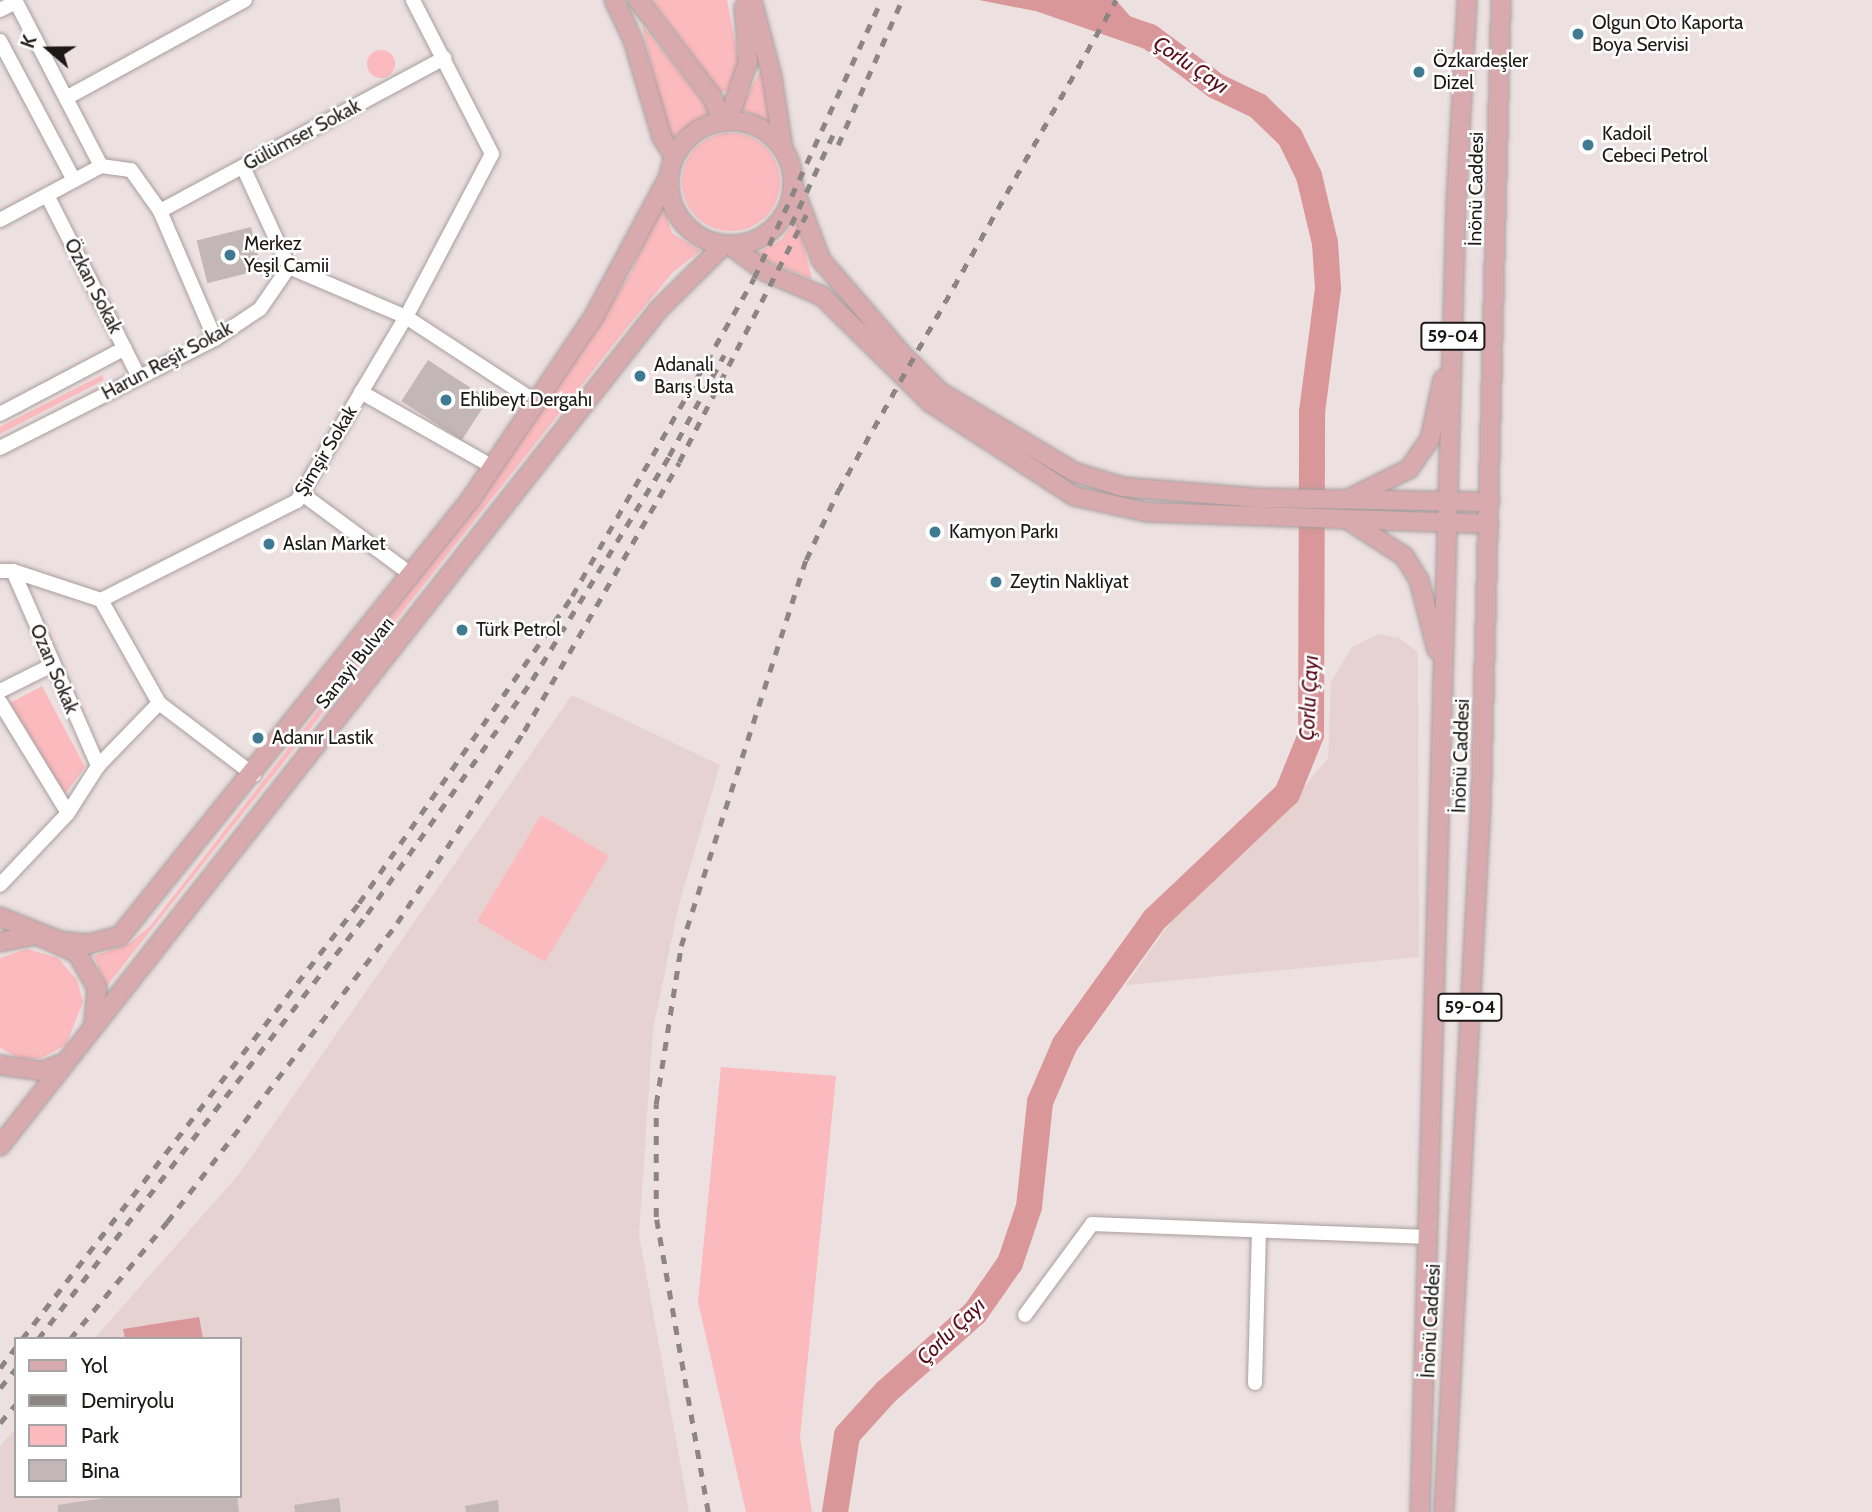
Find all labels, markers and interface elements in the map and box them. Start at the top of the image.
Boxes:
place label: Olgun Oto Kaporta Boya Servisi [1592,12,1743,56]
north arrow [14,14,84,84]
marker: Olgun Oto Kaporta Boya Servisi [1570,26,1586,42]
water label: Çorlu Çayı [1149,31,1233,99]
text: K [16,32,42,51]
place label: Özkardeşler Dizel [1433,50,1528,94]
marker: Özkardeşler Dizel [1411,64,1427,80]
street label: Gülümser Sokak [240,95,364,175]
place label: Kadoil Cebeci Petrol [1602,123,1708,167]
street label: İnönü Caddesi [1464,132,1488,246]
marker: Kadoil Cebeci Petrol [1580,137,1596,153]
place label: Merkez Yeşil Camii [244,233,329,277]
street label: Özkan Sokak [59,235,127,337]
marker: Merkez Yeşil Camii [222,247,238,263]
street label: Harun Reşit Sokak [98,317,236,405]
road number: 59-04 [1420,322,1486,350]
place label: Adanalı Barış Usta [654,354,734,398]
marker: Adanalı Barış Usta [632,368,648,384]
place label: Ehlibeyt Dergahı [460,389,592,411]
marker: Ehlibeyt Dergahı [438,392,454,408]
street label: Şimşir Sokak [290,402,362,500]
place label: Kamyon Parkı [949,521,1058,543]
marker: Kamyon Parkı [927,524,943,540]
place label: Aslan Market [283,533,386,555]
marker: Aslan Market [261,536,277,552]
place label: Zeytin Nakliyat [1010,571,1129,593]
marker: Zeytin Nakliyat [988,574,1004,590]
street label: Sanayi Bulvarı [311,613,399,713]
place label: Türk Petrol [476,619,561,641]
street label: Ozan Sokak [25,621,83,717]
marker: Türk Petrol [454,622,470,638]
water label: Çorlu Çayı [1294,655,1324,741]
street label: İnönü Caddesi [1448,698,1474,814]
place label: Adanır Lastik [272,727,374,749]
marker: Adanır Lastik [250,730,266,746]
road number: 59-04 [1437,992,1503,1022]
street label: İnönü Caddesi [1417,1263,1445,1379]
water label: Çorlu Çayı [912,1292,990,1370]
legend [14,1337,242,1498]
text: Yol [81,1353,108,1378]
text: Demiryolu [81,1388,174,1413]
text: Park [81,1423,119,1448]
text: Bina [81,1458,120,1483]

